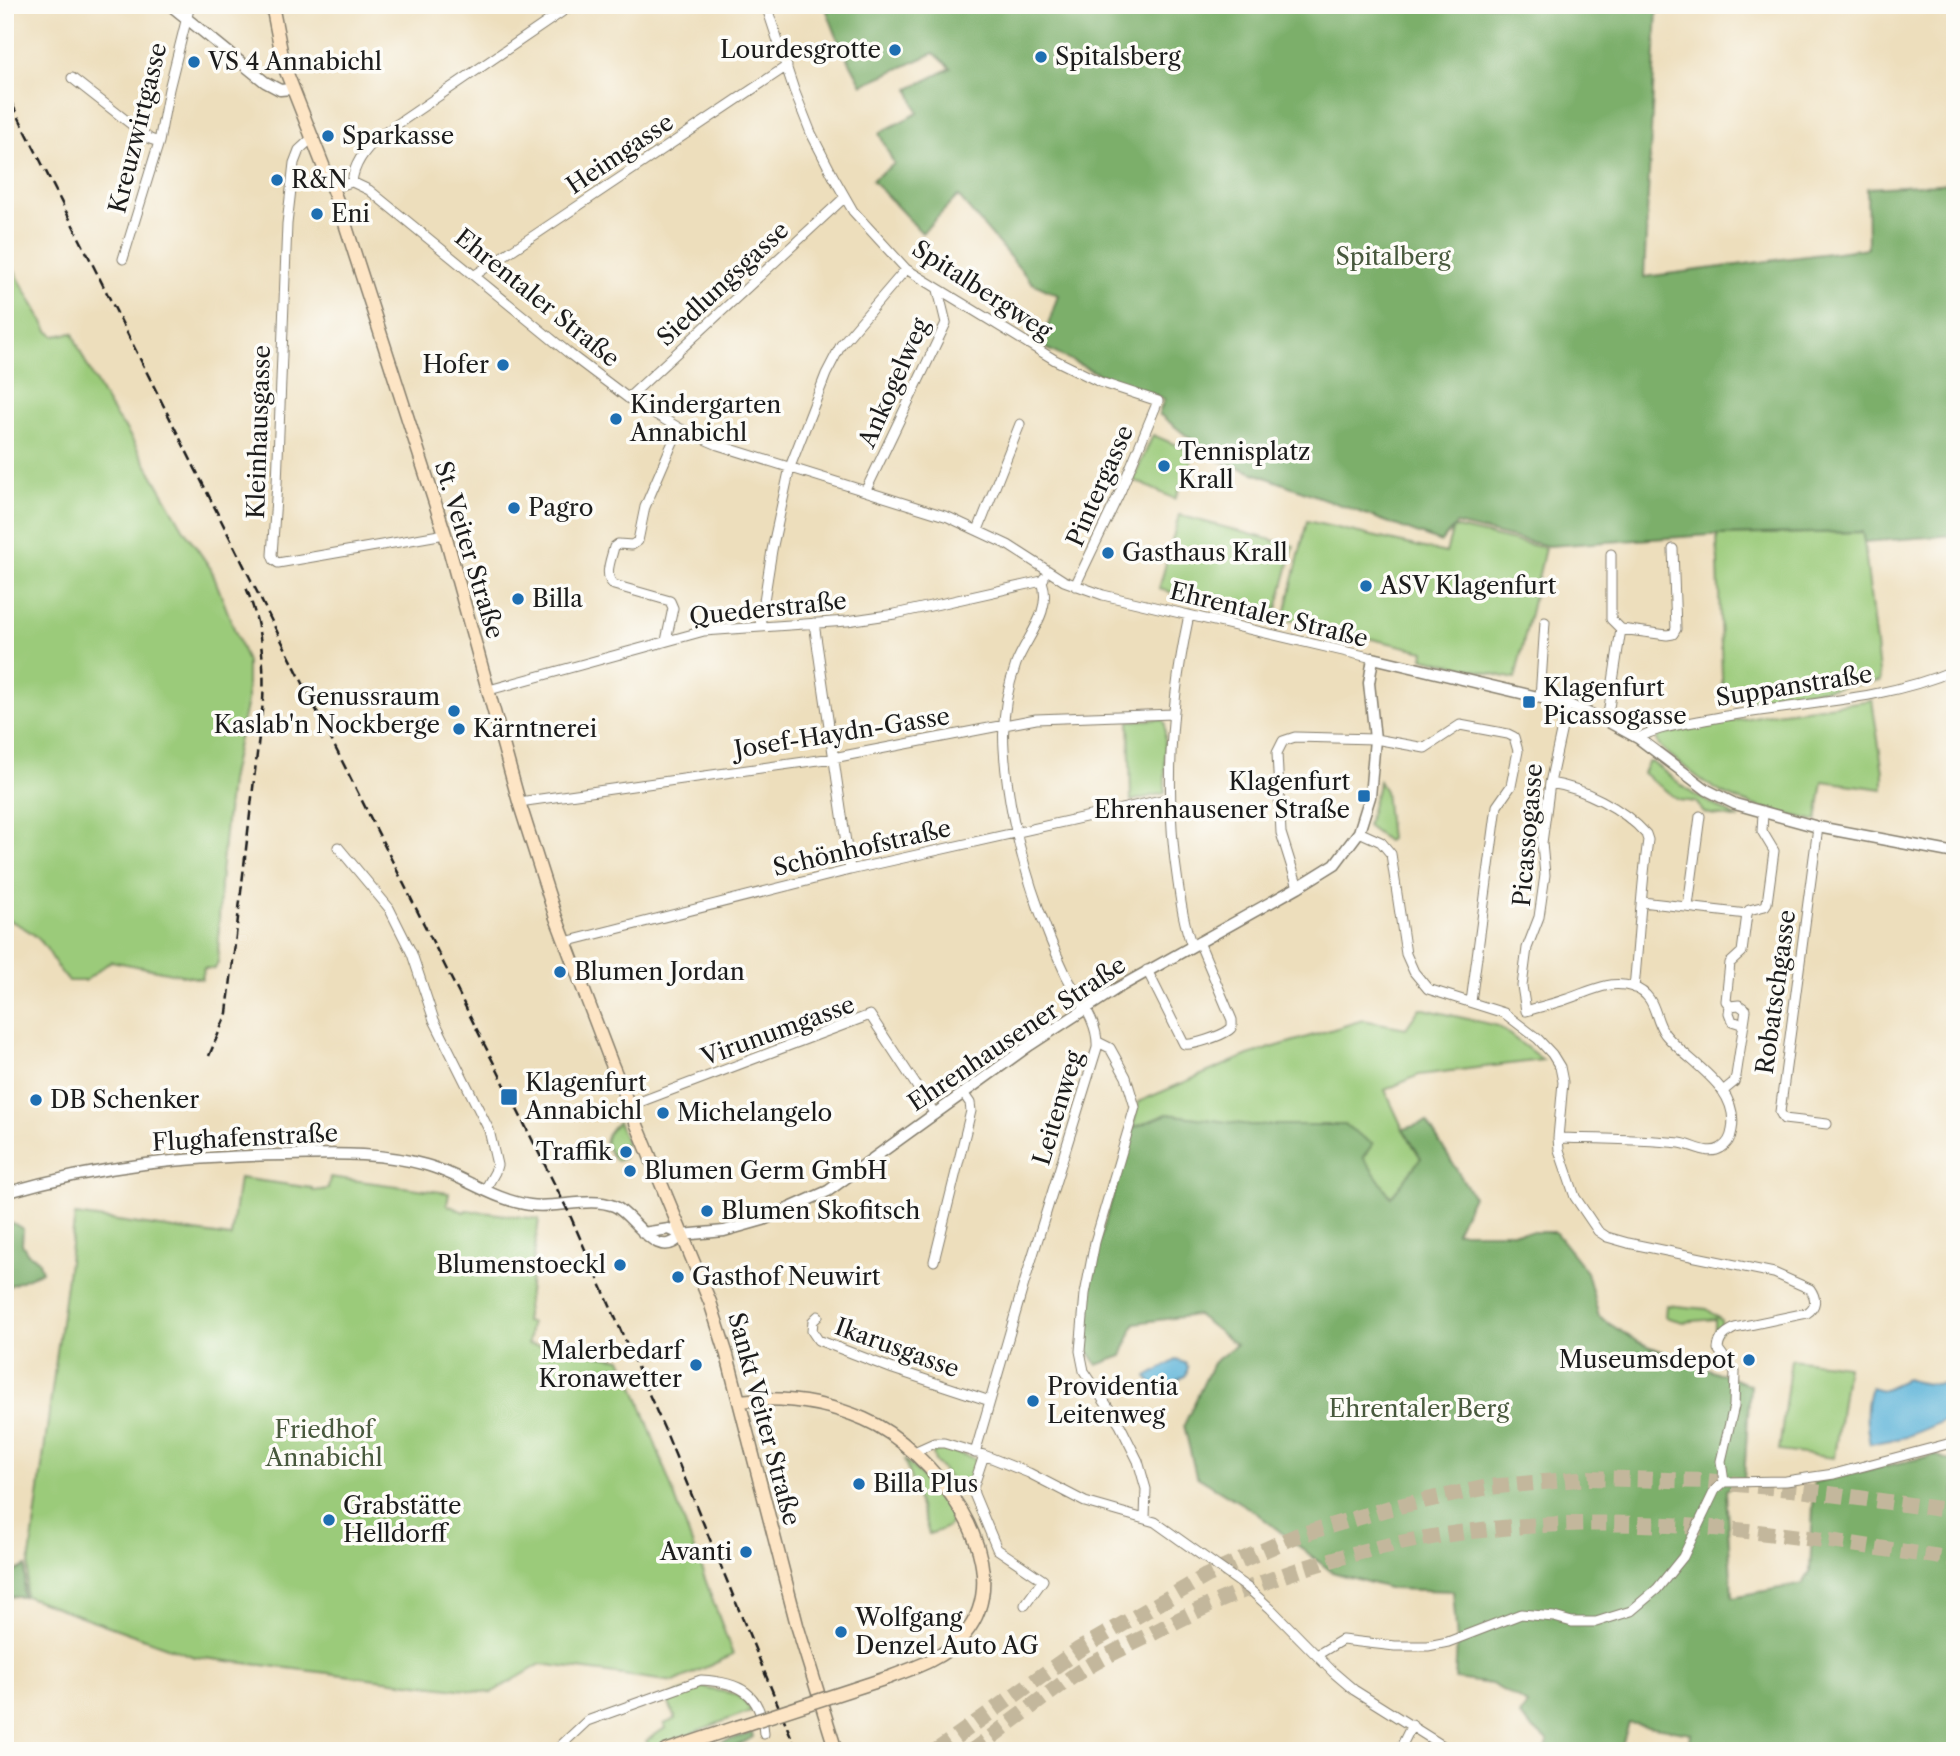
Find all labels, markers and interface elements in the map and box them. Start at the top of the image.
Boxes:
place label: Lourdesgrotte [720,35,881,64]
street label: Kreuzwirtgasse [102,40,173,216]
marker: Lourdesgrotte [887,42,903,58]
place label: Spitalsberg [1055,42,1181,71]
place label: VS 4 Annabichl [207,47,382,76]
marker: Spitalsberg [1033,49,1049,65]
marker: VS 4 Annabichl [186,54,202,70]
street label: Heimgasse [561,107,679,200]
place label: Sparkasse [342,121,454,150]
marker: Sparkasse [320,128,336,144]
place label: R&N [291,165,348,194]
marker: R&N [269,172,285,188]
place label: Eni [331,199,370,228]
marker: Eni [309,206,325,222]
street label: Siedlungsgasse [651,215,794,352]
street label: Ehrentaler Straße [449,222,625,373]
street label: Spitalbergweg [907,234,1058,346]
park label: Spitalberg [1335,242,1451,271]
street label: Ankogelweg [852,313,935,453]
street label: Kleinhausgasse [241,344,276,519]
place label: Hofer [423,350,489,379]
marker: Hofer [495,357,511,373]
place label: Kindergarten Annabichl [629,390,781,447]
marker: Kindergarten Annabichl [608,411,624,427]
street label: Pintergasse [1060,421,1139,551]
place label: Tennisplatz Krall [1178,437,1310,494]
street label: St. Veiter Straße [429,458,510,642]
marker: Tennisplatz Krall [1156,458,1172,474]
place label: Pagro [528,493,593,522]
marker: Pagro [506,500,522,516]
place label: Gasthaus Krall [1122,538,1288,567]
marker: Gasthaus Krall [1100,545,1116,561]
place label: ASV Klagenfurt [1379,571,1557,600]
street label: Ehrentaler Straße [1167,576,1371,653]
marker: ASV Klagenfurt [1358,578,1374,594]
place label: Billa [532,584,583,613]
street label: Quederstraße [688,586,848,631]
marker: Billa [510,591,526,607]
street label: Suppanstraße [1714,659,1874,712]
place label: Klagenfurt Picassogasse [1543,673,1687,730]
place label: Genussraum Kaslab'n Nockberge [213,682,440,739]
marker: Klagenfurt Picassogasse [1521,694,1537,710]
street label: Josef-Haydn-Gasse [728,701,952,764]
marker: Genussraum Kaslab'n Nockberge [446,703,462,719]
place label: Kärntnerei [473,714,597,743]
marker: Kärntnerei [451,721,467,737]
street label: Picassogasse [1507,762,1548,908]
place label: Klagenfurt Ehrenhausener Straße [1094,767,1351,824]
marker: Klagenfurt Ehrenhausener Straße [1356,788,1372,804]
street label: Schönhofstraße [770,813,954,882]
street label: Robatschgasse [1750,908,1801,1076]
street label: Ehrenhausener Straße [902,950,1131,1117]
place label: Blumen Jordan [574,957,745,986]
marker: Blumen Jordan [552,964,568,980]
street label: Virunumgasse [696,989,859,1072]
street label: Leitenweg [1026,1047,1089,1169]
place label: Klagenfurt Annabichl [524,1068,647,1125]
place label: DB Schenker [50,1085,199,1114]
marker: Klagenfurt Annabichl [499,1087,519,1107]
marker: DB Schenker [28,1092,44,1108]
place label: Michelangelo [677,1098,832,1127]
marker: Michelangelo [655,1105,671,1121]
street label: Flughafenstraße [151,1118,339,1157]
place label: Traffik [536,1137,613,1166]
marker: Traffik [618,1144,634,1160]
place label: Blumen Germ GmbH [644,1156,888,1185]
marker: Blumen Germ GmbH [622,1163,638,1179]
place label: Blumen Skofitsch [721,1196,920,1225]
marker: Blumen Skofitsch [699,1203,715,1219]
place label: Blumenstoeckl [436,1250,606,1279]
marker: Blumenstoeckl [612,1257,628,1273]
place label: Gasthof Neuwirt [692,1262,881,1291]
marker: Gasthof Neuwirt [670,1269,686,1285]
street label: Sankt Veiter Straße [722,1309,807,1528]
street label: Ikarusgasse [831,1312,963,1383]
place label: Malerbedarf Kronawetter [539,1336,684,1393]
place label: Museumsdepot [1559,1345,1736,1374]
marker: Museumsdepot [1741,1352,1757,1368]
marker: Malerbedarf Kronawetter [688,1357,704,1373]
place label: Providentia Leitenweg [1047,1372,1179,1429]
marker: Providentia Leitenweg [1025,1393,1041,1409]
park label: Ehrentaler Berg [1329,1394,1510,1423]
park label: Friedhof Annabichl [264,1415,383,1472]
place label: Billa Plus [873,1469,978,1498]
marker: Billa Plus [851,1476,867,1492]
place label: Grabstätte Helldorff [343,1491,461,1548]
marker: Grabstätte Helldorff [321,1512,337,1528]
place label: Avanti [659,1537,732,1566]
marker: Avanti [738,1544,754,1560]
place label: Wolfgang Denzel Auto AG [854,1603,1039,1660]
marker: Wolfgang Denzel Auto AG [833,1624,849,1640]

